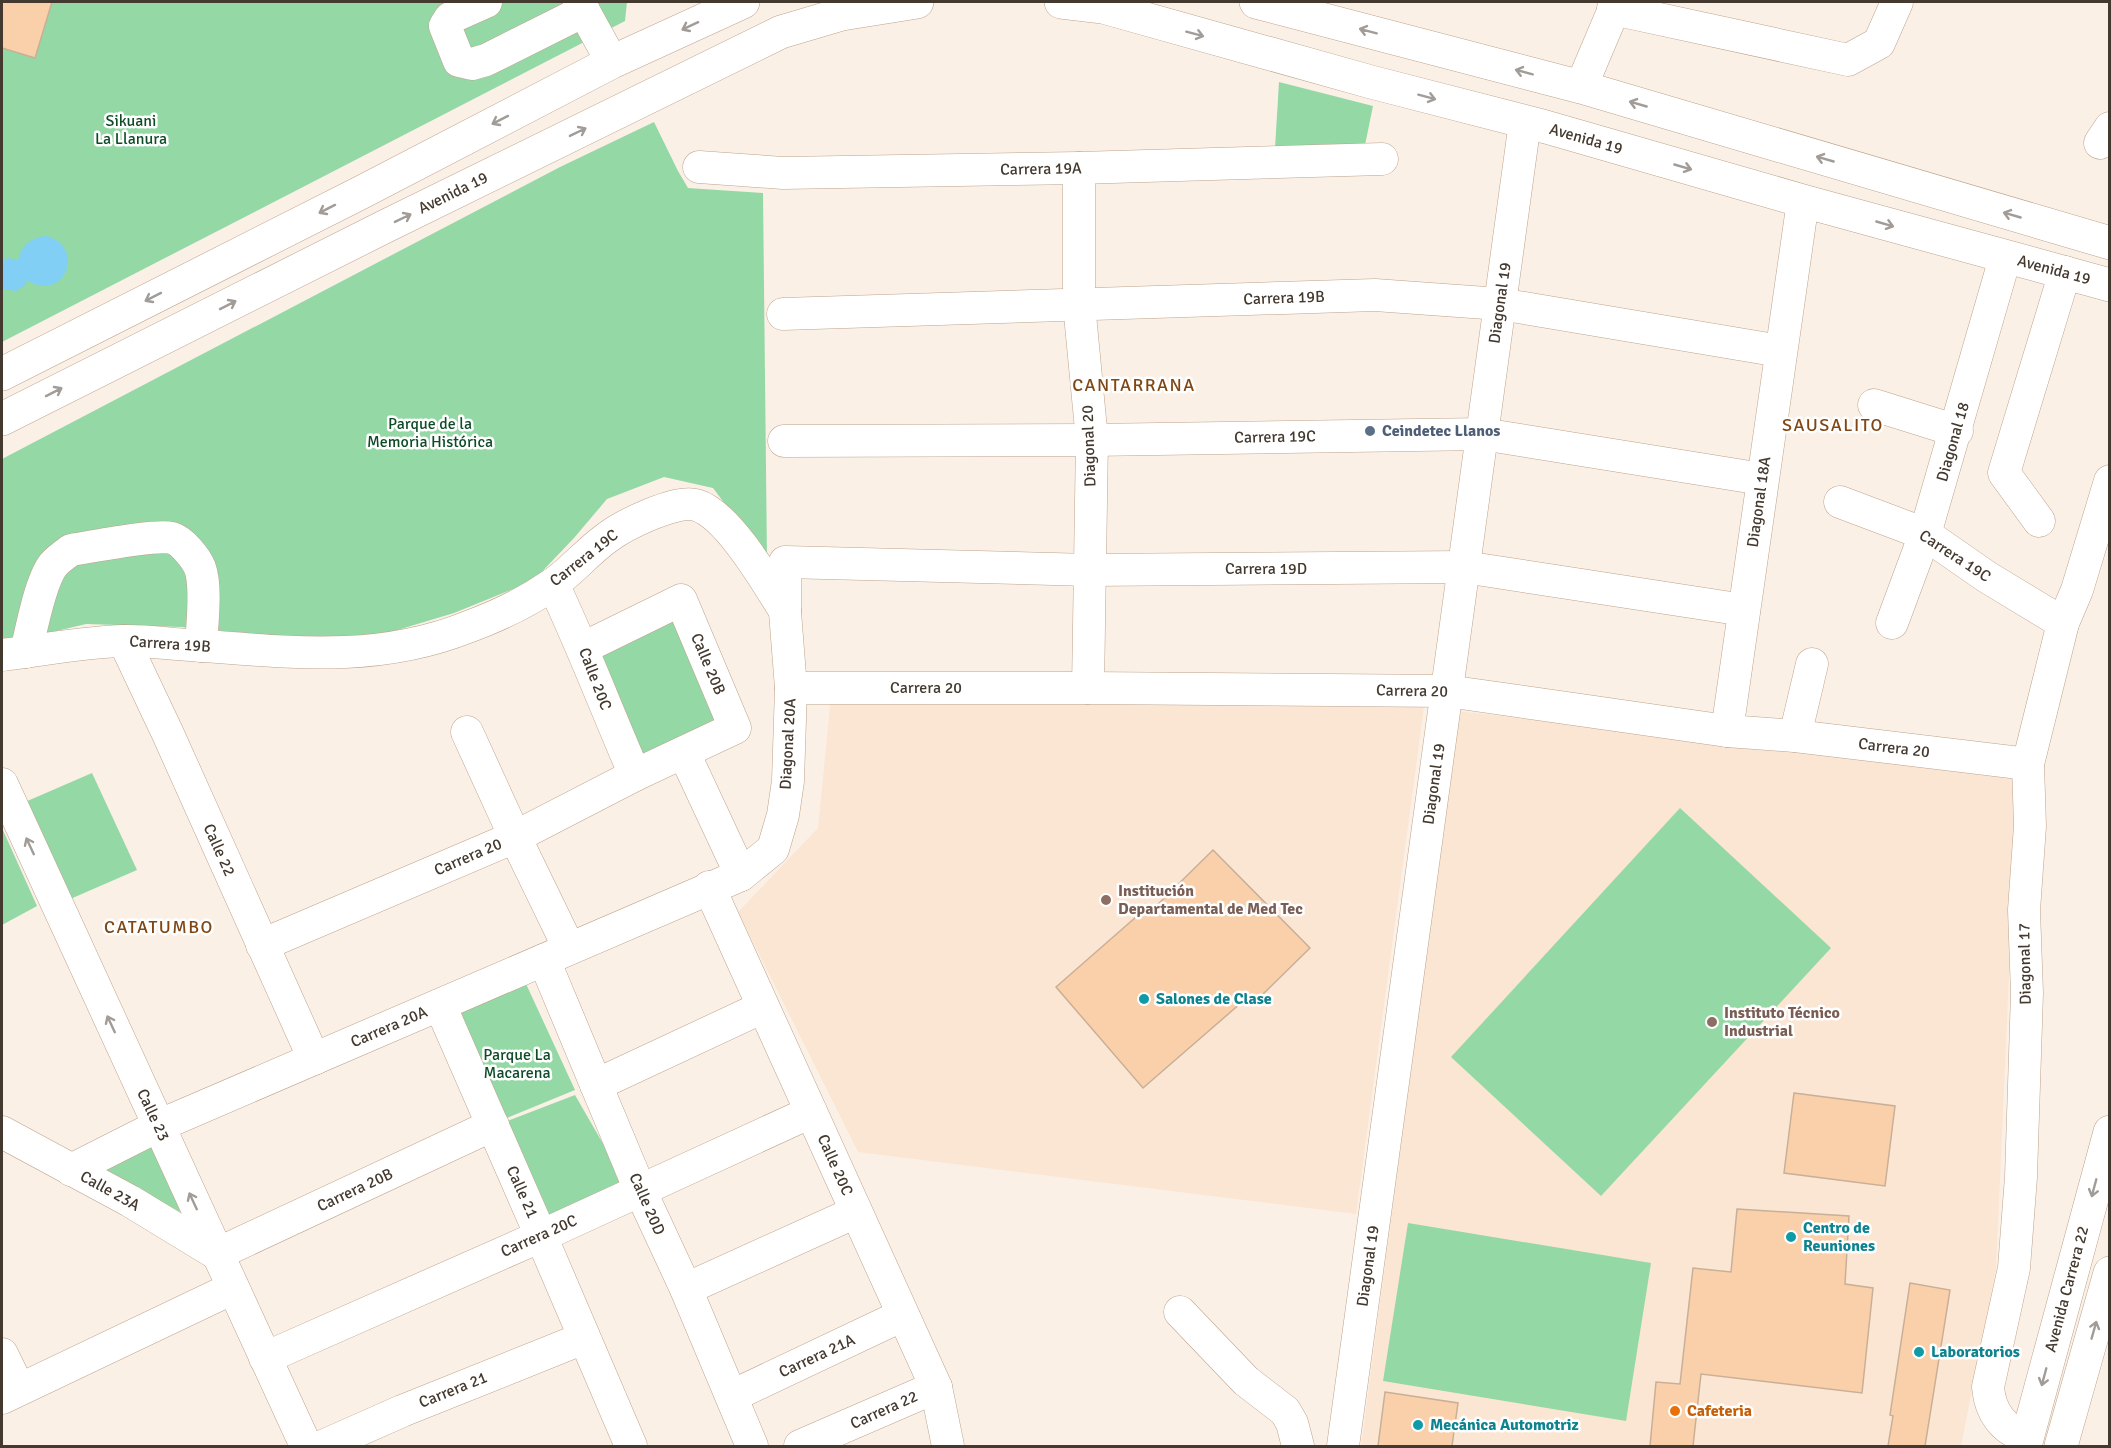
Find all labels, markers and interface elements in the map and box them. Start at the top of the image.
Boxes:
one-way arrow [681,21,699,32]
one-way arrow [1359,25,1378,37]
one-way arrow [1185,28,1204,40]
one-way arrow [1515,66,1534,78]
one-way arrow [1418,91,1437,103]
one-way arrow [1629,98,1648,109]
park label: Sikuani La Llanura [95,111,167,149]
one-way arrow [492,115,510,126]
street label: Avenida 19 [1547,119,1625,159]
one-way arrow [568,125,586,137]
one-way arrow [1816,153,1835,164]
street label: Carrera 19A [1000,158,1082,180]
one-way arrow [1673,162,1692,173]
street label: Avenida 19 [415,168,491,218]
one-way arrow [318,204,336,216]
one-way arrow [2003,209,2022,220]
one-way arrow [393,212,411,223]
one-way arrow [1875,218,1894,230]
street label: Avenida 19 [2015,251,2093,289]
street label: Diagonal 19 [1484,261,1516,345]
street label: Carrera 19B [1243,287,1325,309]
one-way arrow [144,292,162,304]
one-way arrow [219,299,237,310]
district label: CANTARRANA [1072,374,1196,396]
one-way arrow [44,386,62,398]
street label: Diagonal 18 [1932,400,1974,484]
street label: Diagonal 20 [1078,405,1100,487]
park label: Parque de la Memoria Histórica [367,414,493,452]
district label: SAUSALITO [1782,414,1884,436]
place label: Ceindetec Llanos [1382,421,1500,441]
marker: Ceindetec Llanos [1363,424,1377,438]
street label: Carrera 19C [1234,426,1316,448]
street label: Diagonal 18A [1743,455,1775,549]
street label: Carrera 19C [546,525,623,591]
street label: Carrera 19C [1915,525,1995,587]
street label: Carrera 19D [1225,559,1307,579]
street label: Calle 20B [686,630,730,698]
street label: Carrera 19B [129,631,211,657]
street label: Calle 20C [574,645,616,713]
street label: Carrera 20 [890,678,962,698]
street label: Carrera 20 [1376,680,1448,702]
street label: Diagonal 20A [776,698,800,790]
street label: Carrera 20 [1857,734,1931,762]
street label: Diagonal 19 [1418,742,1450,826]
street label: Calle 22 [199,821,239,879]
street label: Carrera 20 [431,834,505,880]
one-way arrow [24,838,36,856]
place label: Institución Departamental de Med Tec [1118,881,1303,919]
marker: Institución Departamental de Med Tec [1099,893,1113,907]
district label: CATATUMBO [104,916,214,938]
street label: Diagonal 17 [2014,923,2036,1005]
place label: Salones de Clase [1156,989,1272,1009]
marker: Salones de Clase [1137,992,1151,1006]
street label: Carrera 20A [348,1002,431,1052]
place label: Instituto Técnico Industrial [1724,1003,1840,1041]
one-way arrow [105,1015,117,1033]
marker: Instituto Técnico Industrial [1705,1015,1719,1029]
park label: Parque La Macarena [483,1045,551,1083]
street label: Calle 23 [132,1086,174,1144]
street label: Calle 20C [813,1131,858,1199]
street label: Calle 21 [502,1163,542,1221]
street label: Carrera 20B [314,1164,396,1216]
street label: Calle 23A [77,1166,144,1216]
street label: Calle 20D [624,1170,670,1238]
one-way arrow [2088,1179,2100,1198]
one-way arrow [186,1193,198,1211]
street label: Carrera 20C [498,1210,581,1262]
place label: Centro de Reuniones [1803,1218,1875,1256]
street label: Diagonal 19 [1352,1224,1384,1308]
street label: Avenida Carrera 22 [2041,1224,2093,1354]
marker: Centro de Reuniones [1784,1230,1798,1244]
one-way arrow [2088,1320,2100,1339]
street label: Carrera 21A [776,1330,858,1382]
place label: Laboratorios [1931,1342,2020,1362]
marker: Laboratorios [1912,1345,1926,1359]
street label: Carrera 21 [416,1367,490,1413]
one-way arrow [2037,1367,2049,1386]
street label: Carrera 22 [847,1386,921,1434]
place label: Cafeteria [1687,1401,1752,1421]
marker: Cafeteria [1668,1404,1682,1418]
place label: Mecánica Automotriz [1430,1415,1579,1435]
marker: Mecánica Automotriz [1411,1418,1425,1432]

